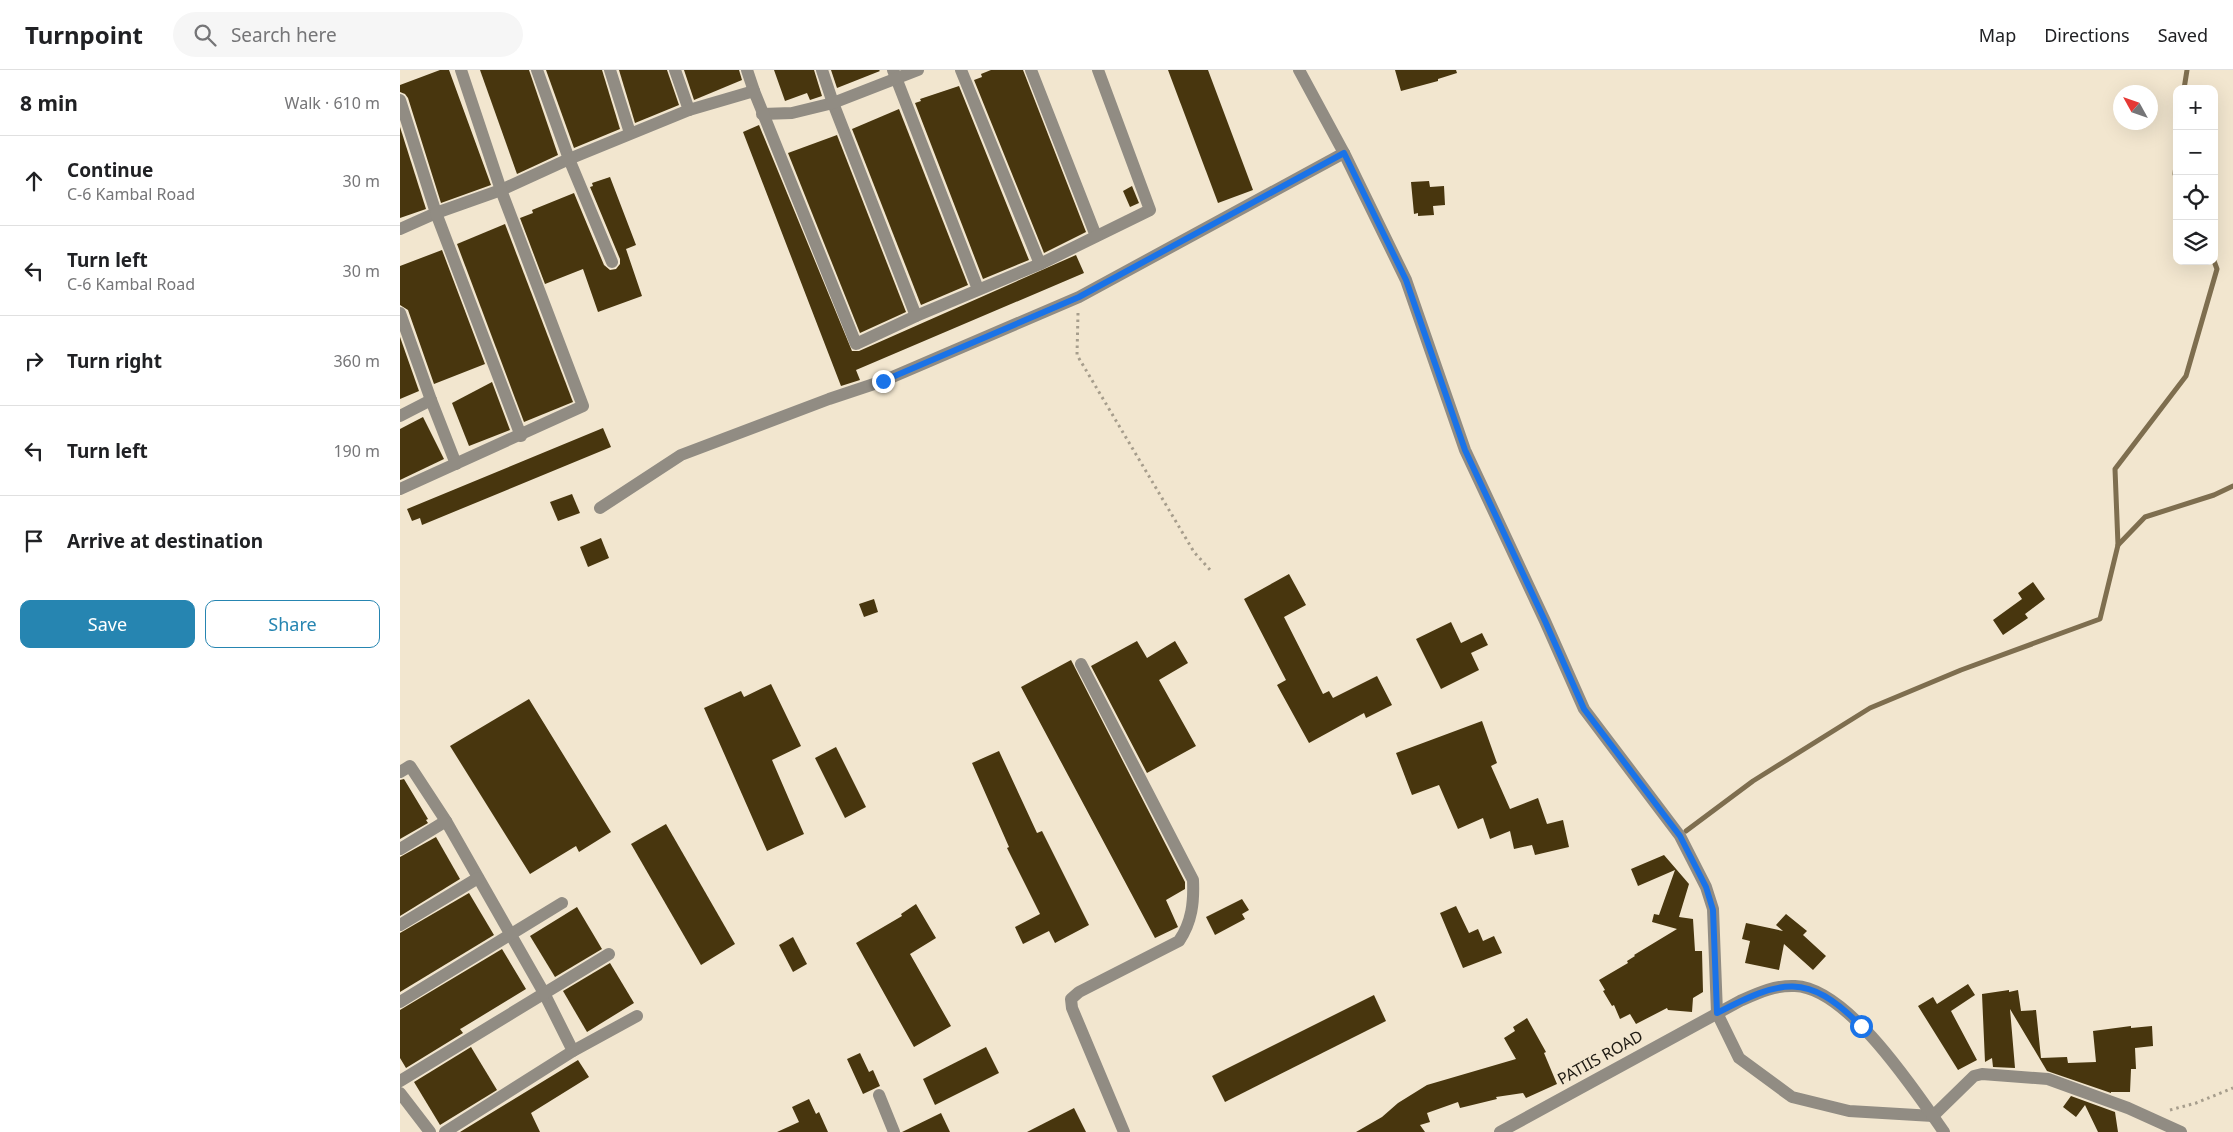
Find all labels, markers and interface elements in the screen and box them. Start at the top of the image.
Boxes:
search box [173,12,523,57]
text: Turnpoint [25,18,143,51]
icon: search [191,21,219,49]
text: Search here [231,22,337,48]
text: Map [1979,23,2016,47]
text: Directions [2044,23,2130,47]
text: Saved [2158,23,2208,47]
north arrow [2113,85,2158,130]
map controls [2173,85,2218,265]
button: + [2173,85,2218,130]
text: 8 min [20,89,78,117]
text: Walk · 610 m [285,92,380,114]
button: − [2173,130,2218,175]
text: Continue [67,157,153,183]
icon: ahead [20,167,48,195]
text: 30 m [343,170,380,192]
button: locate [2173,175,2218,220]
text: C-6 Kambal Road [67,183,195,205]
button: layers [2173,220,2218,265]
text: Turn left [67,247,148,273]
icon: left [20,257,48,285]
text: 30 m [343,260,380,282]
text: C-6 Kambal Road [67,273,195,295]
icon: right [20,347,48,375]
text: Turn right [67,348,162,374]
text: 360 m [333,350,380,372]
route end [872,370,895,393]
icon: left [20,437,48,465]
text: Turn left [67,438,148,464]
text: 190 m [333,440,380,462]
icon: arrive [20,527,48,555]
text: Arrive at destination [67,528,263,554]
button: Save [20,600,195,648]
button: Share [205,600,380,648]
route start [1850,1015,1873,1038]
street label: PATIIS ROAD [1553,1024,1647,1090]

